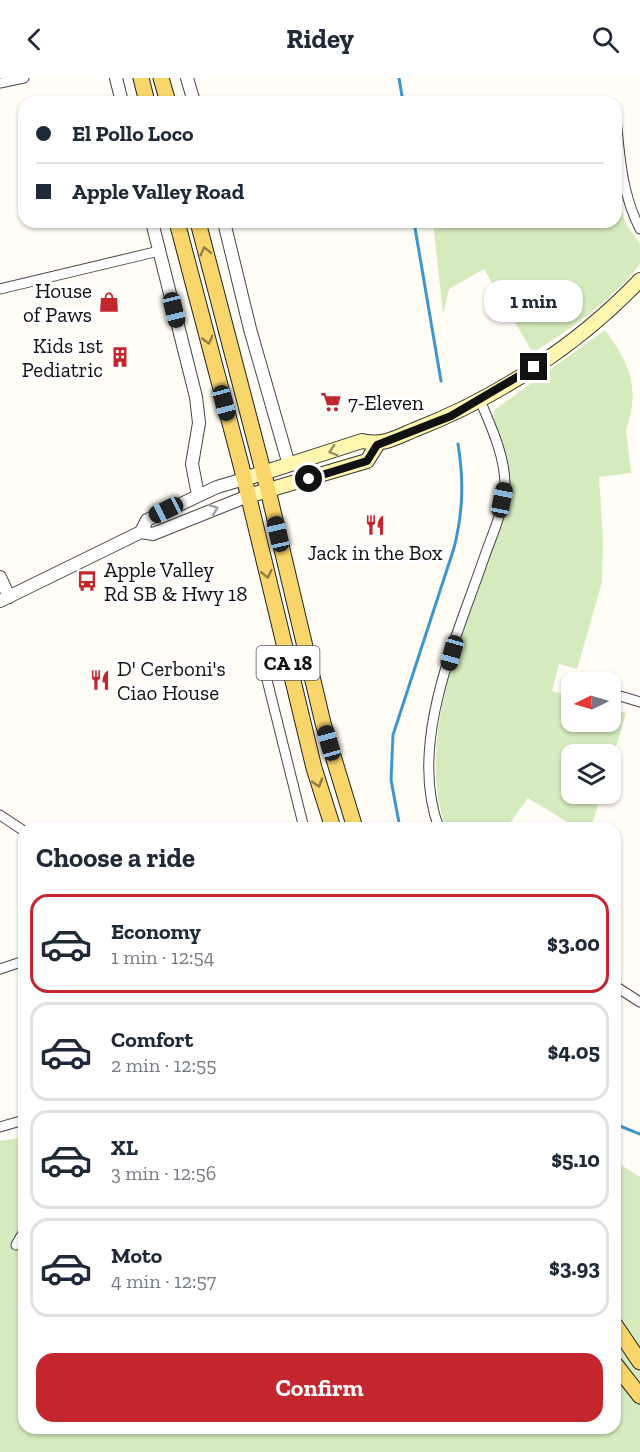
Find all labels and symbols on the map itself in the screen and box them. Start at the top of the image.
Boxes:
one-way arrow [200,246,213,256]
place label: House of Paws [23,278,92,327]
callout: 1 min [484,280,584,322]
shop icon: House of Paws [97,290,121,314]
car [161,290,187,330]
place label: Kids 1st Pediatric [22,333,103,382]
one-way arrow [201,334,213,345]
building icon: Kids 1st Pediatric [108,345,132,369]
route end [520,353,547,380]
car [211,383,237,423]
supermarket icon: 7-Eleven [319,390,343,414]
place label: 7-Eleven [348,390,424,415]
one-way arrow [328,443,339,456]
route start [295,465,322,492]
car [490,481,514,519]
car [146,494,186,526]
one-way arrow [209,503,219,516]
restaurant icon: Jack in the Box [363,513,387,537]
car [265,514,291,554]
place label: Jack in the Box [307,540,443,565]
place label: Apple Valley Rd SB & Hwy 18 [104,557,247,606]
one-way arrow [260,568,273,578]
bus stop icon: Apple Valley Rd SB & Hwy 18 [75,569,99,593]
car [438,633,466,673]
road number: CA 18 [256,646,320,680]
place label: D' Cerboni's Ciao House [117,656,226,705]
restaurant icon: D' Cerboni's Ciao House [88,668,112,692]
north arrow [561,672,621,732]
car [315,723,343,763]
one-way arrow [311,777,324,788]

